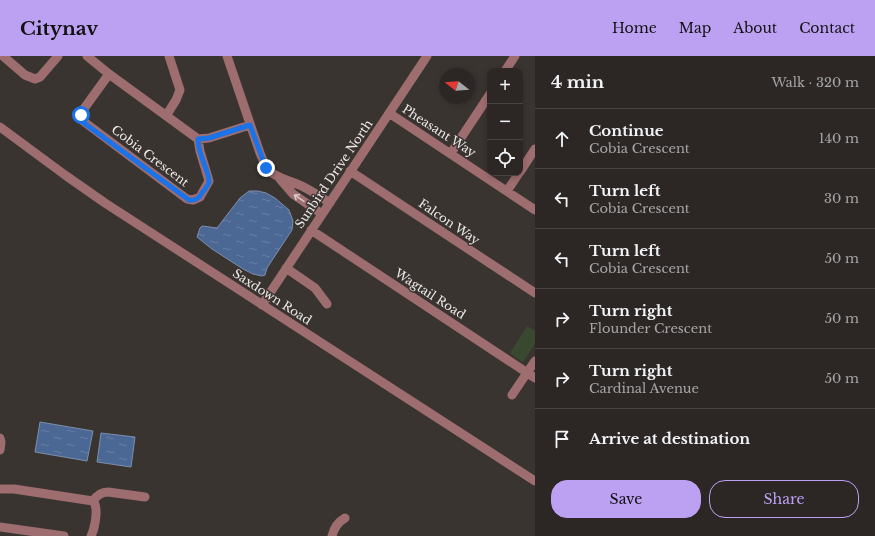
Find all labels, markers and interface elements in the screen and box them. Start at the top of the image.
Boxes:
text: Citynav [20,17,98,40]
text: Home [612,19,657,37]
text: Map [679,19,711,37]
text: About [733,19,777,37]
text: Contact [799,19,855,37]
north arrow [439,68,475,104]
map controls [487,68,523,176]
button: + [487,68,523,104]
text: 4 min [551,72,604,93]
text: Walk · 320 m [771,74,859,91]
street label: Pheasant Way [400,101,479,160]
button: − [487,104,523,140]
route start [72,106,90,124]
street label: Sunbird Drive North [292,117,376,231]
text: Continue [589,121,664,140]
street label: Cobia Crescent [109,122,192,190]
icon: ahead [551,128,573,150]
text: 140 m [819,130,859,147]
button: locate [487,140,523,176]
text: Cobia Crescent [589,140,690,157]
route end [257,159,275,177]
text: Turn left [589,181,660,200]
icon: left [551,188,573,210]
text: 30 m [824,190,859,207]
one-way arrow [293,194,304,202]
street label: Falcon Way [416,196,483,248]
text: Cobia Crescent [589,200,690,217]
text: Turn left [589,241,660,260]
icon: left [551,248,573,270]
text: 50 m [825,250,859,267]
text: Cobia Crescent [589,260,690,277]
street label: Wagtail Road [391,265,469,322]
street label: Saxdown Road [230,266,315,328]
text: Turn right [589,301,672,320]
icon: right [551,308,573,330]
text: 50 m [825,310,859,327]
text: Flounder Crescent [589,320,712,337]
text: Turn right [589,361,672,380]
icon: right [551,368,573,390]
text: 50 m [825,370,859,387]
text: Cardinal Avenue [589,380,699,397]
icon: arrive [551,428,573,450]
text: Arrive at destination [589,429,750,448]
button: Save [551,480,701,518]
button: Share [709,480,859,518]

